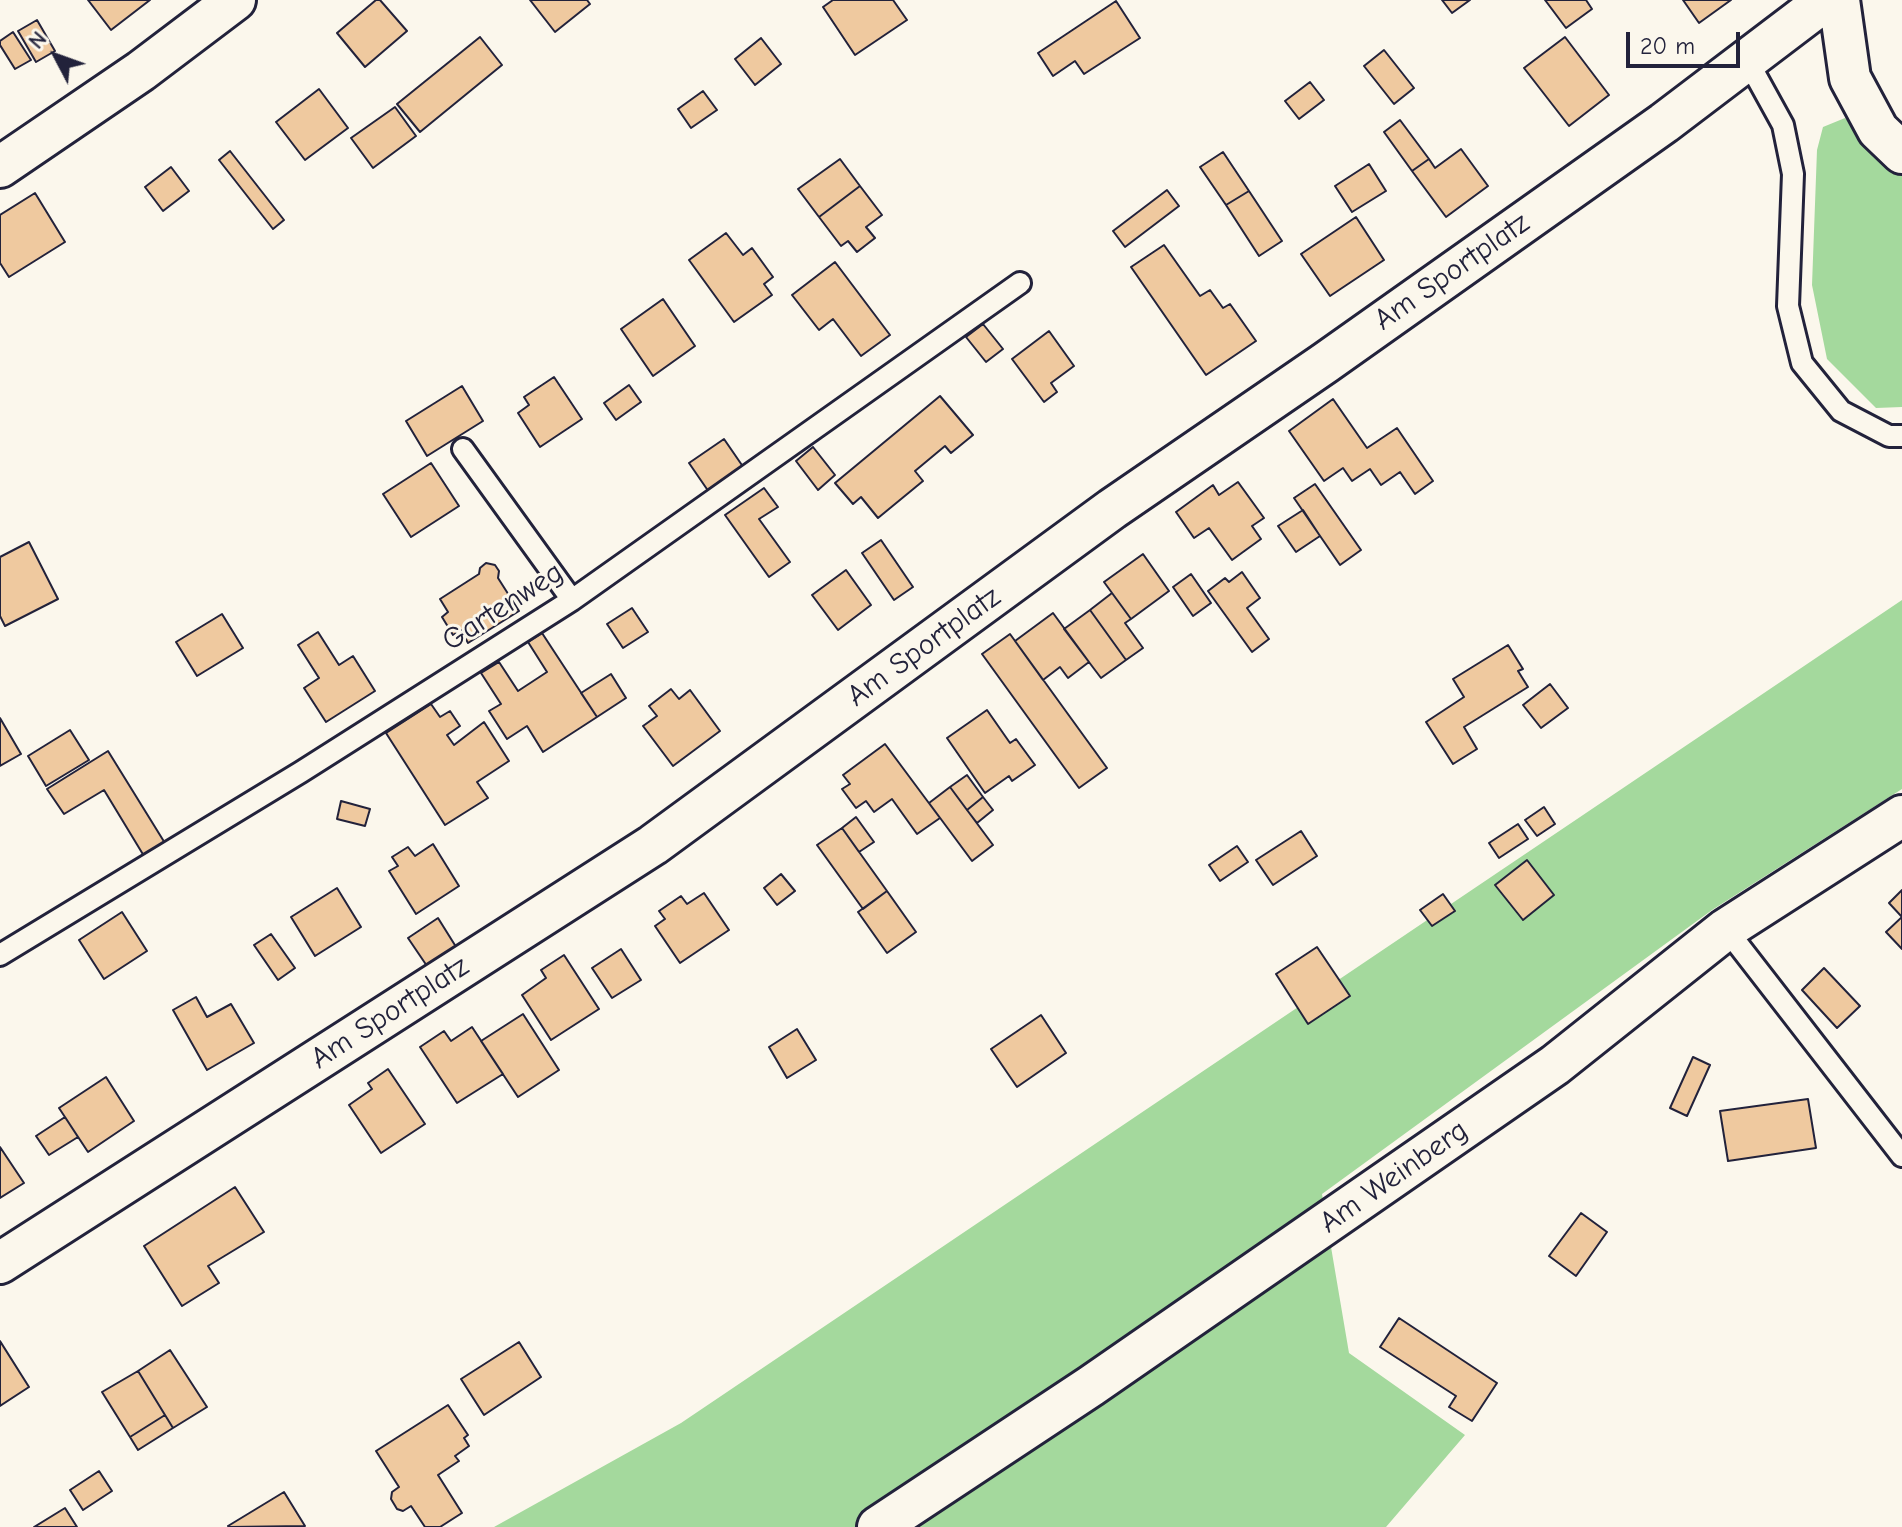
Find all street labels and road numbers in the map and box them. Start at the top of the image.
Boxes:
street label: Am Sportplatz [1368,205,1536,339]
street label: Gartenweg [436,555,570,659]
street label: Am Sportplatz [840,579,1008,715]
street label: Am Sportplatz [304,949,476,1077]
street label: Am Weinberg [1313,1113,1475,1241]

